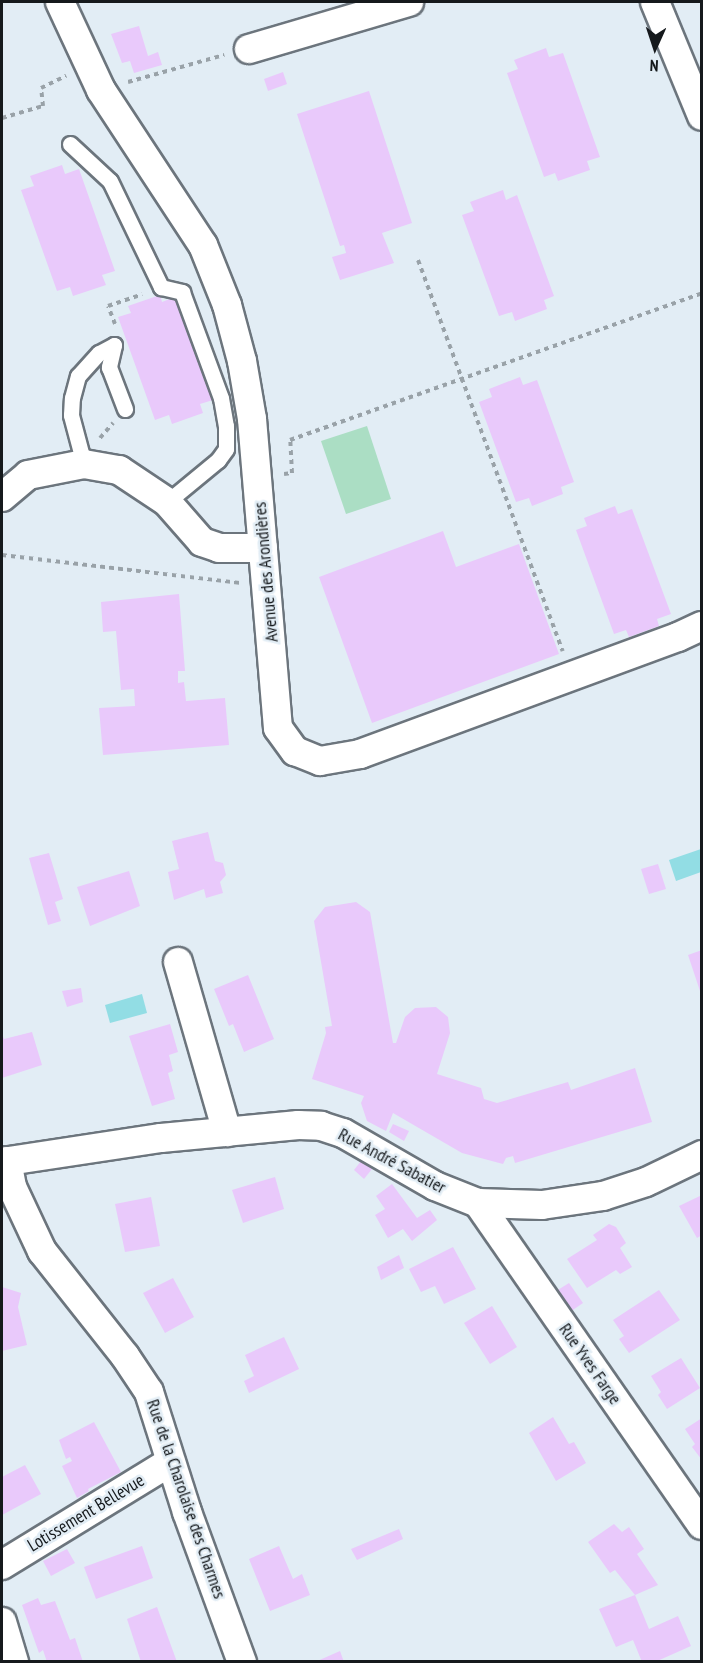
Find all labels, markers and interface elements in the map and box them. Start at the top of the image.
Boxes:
north arrow [625,18,685,78]
text: N [649,56,659,76]
street label: Avenue des Arondières [249,501,283,643]
street label: Rue André Sabatier [334,1123,450,1199]
street label: Rue Yves Farge [554,1319,626,1409]
street label: Rue de la Charolaise des Charmes [142,1397,230,1601]
street label: Lotissement Bellevue [24,1470,148,1556]

